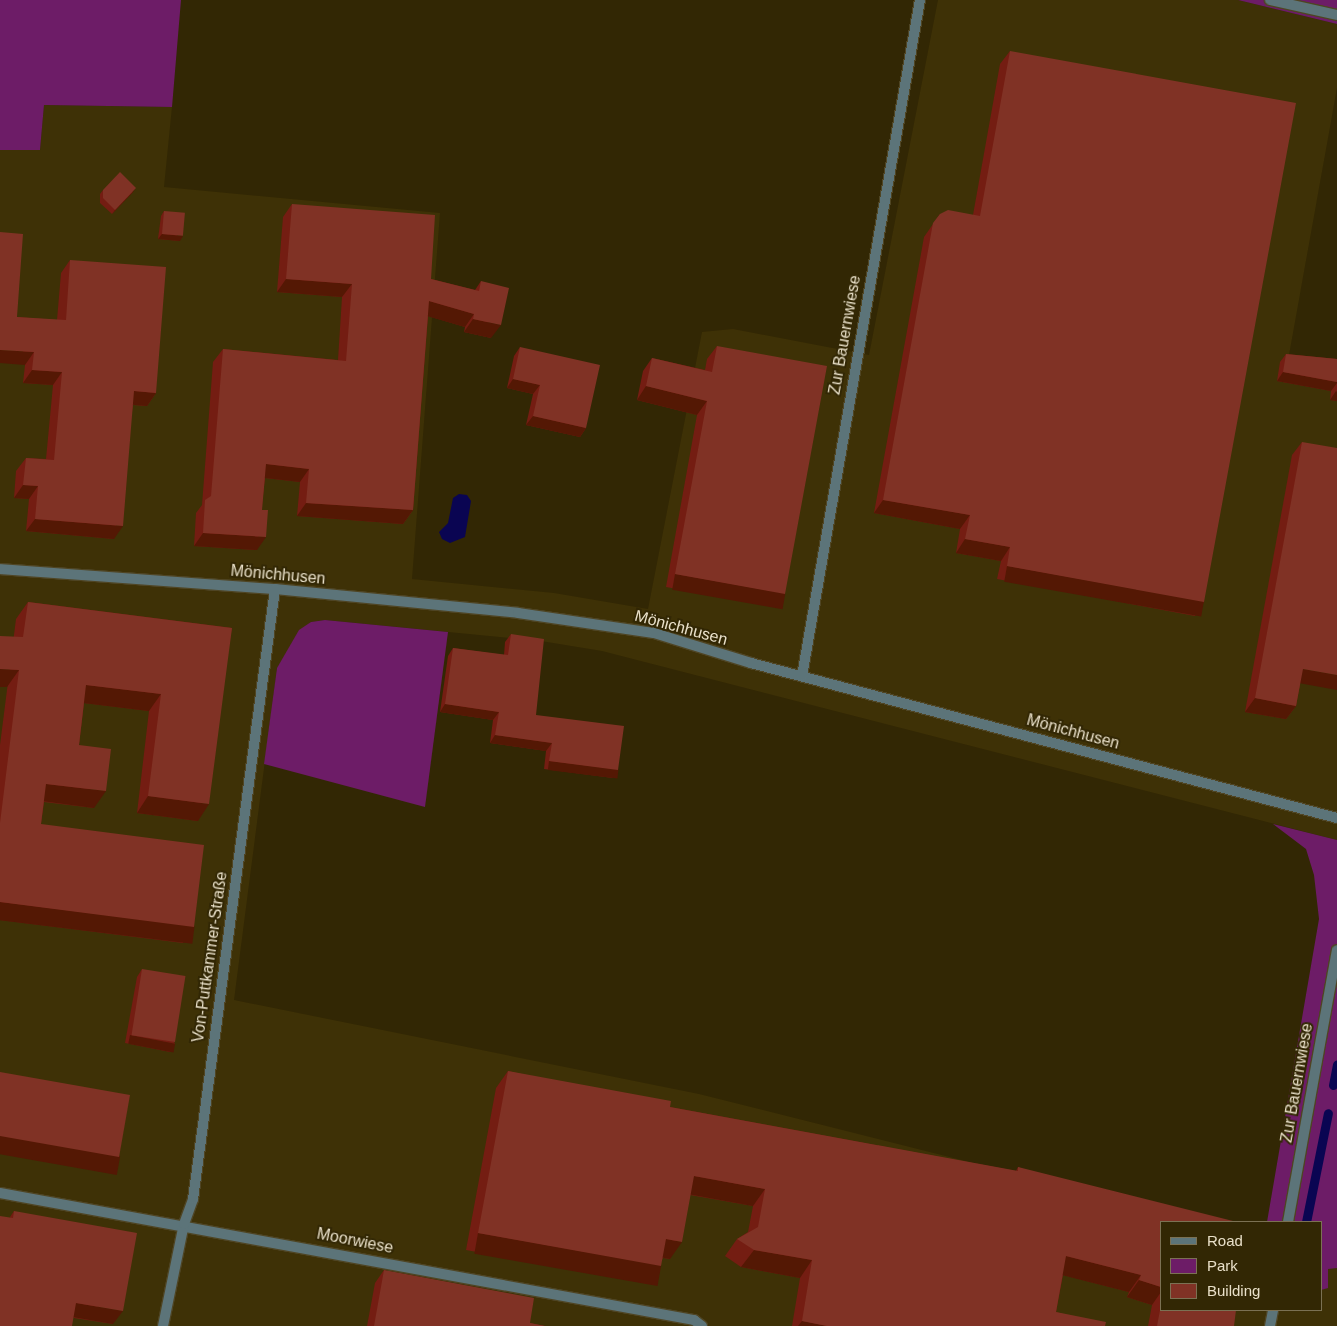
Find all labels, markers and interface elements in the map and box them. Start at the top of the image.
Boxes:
street label: Zur Bauernwiese [825,274,865,396]
street label: Mönichhusen [230,561,326,589]
street label: Mönichhusen [633,606,729,650]
street label: Mönichhusen [1025,710,1121,754]
street label: Von-Puttkammer-Straße [188,870,232,1044]
street label: Zur Bauernwiese [1277,1022,1317,1144]
legend [1160,1221,1322,1311]
street label: Moorwiese [315,1224,395,1258]
text: Road [1207,1232,1243,1249]
text: Park [1207,1257,1238,1274]
text: Building [1207,1282,1260,1299]

